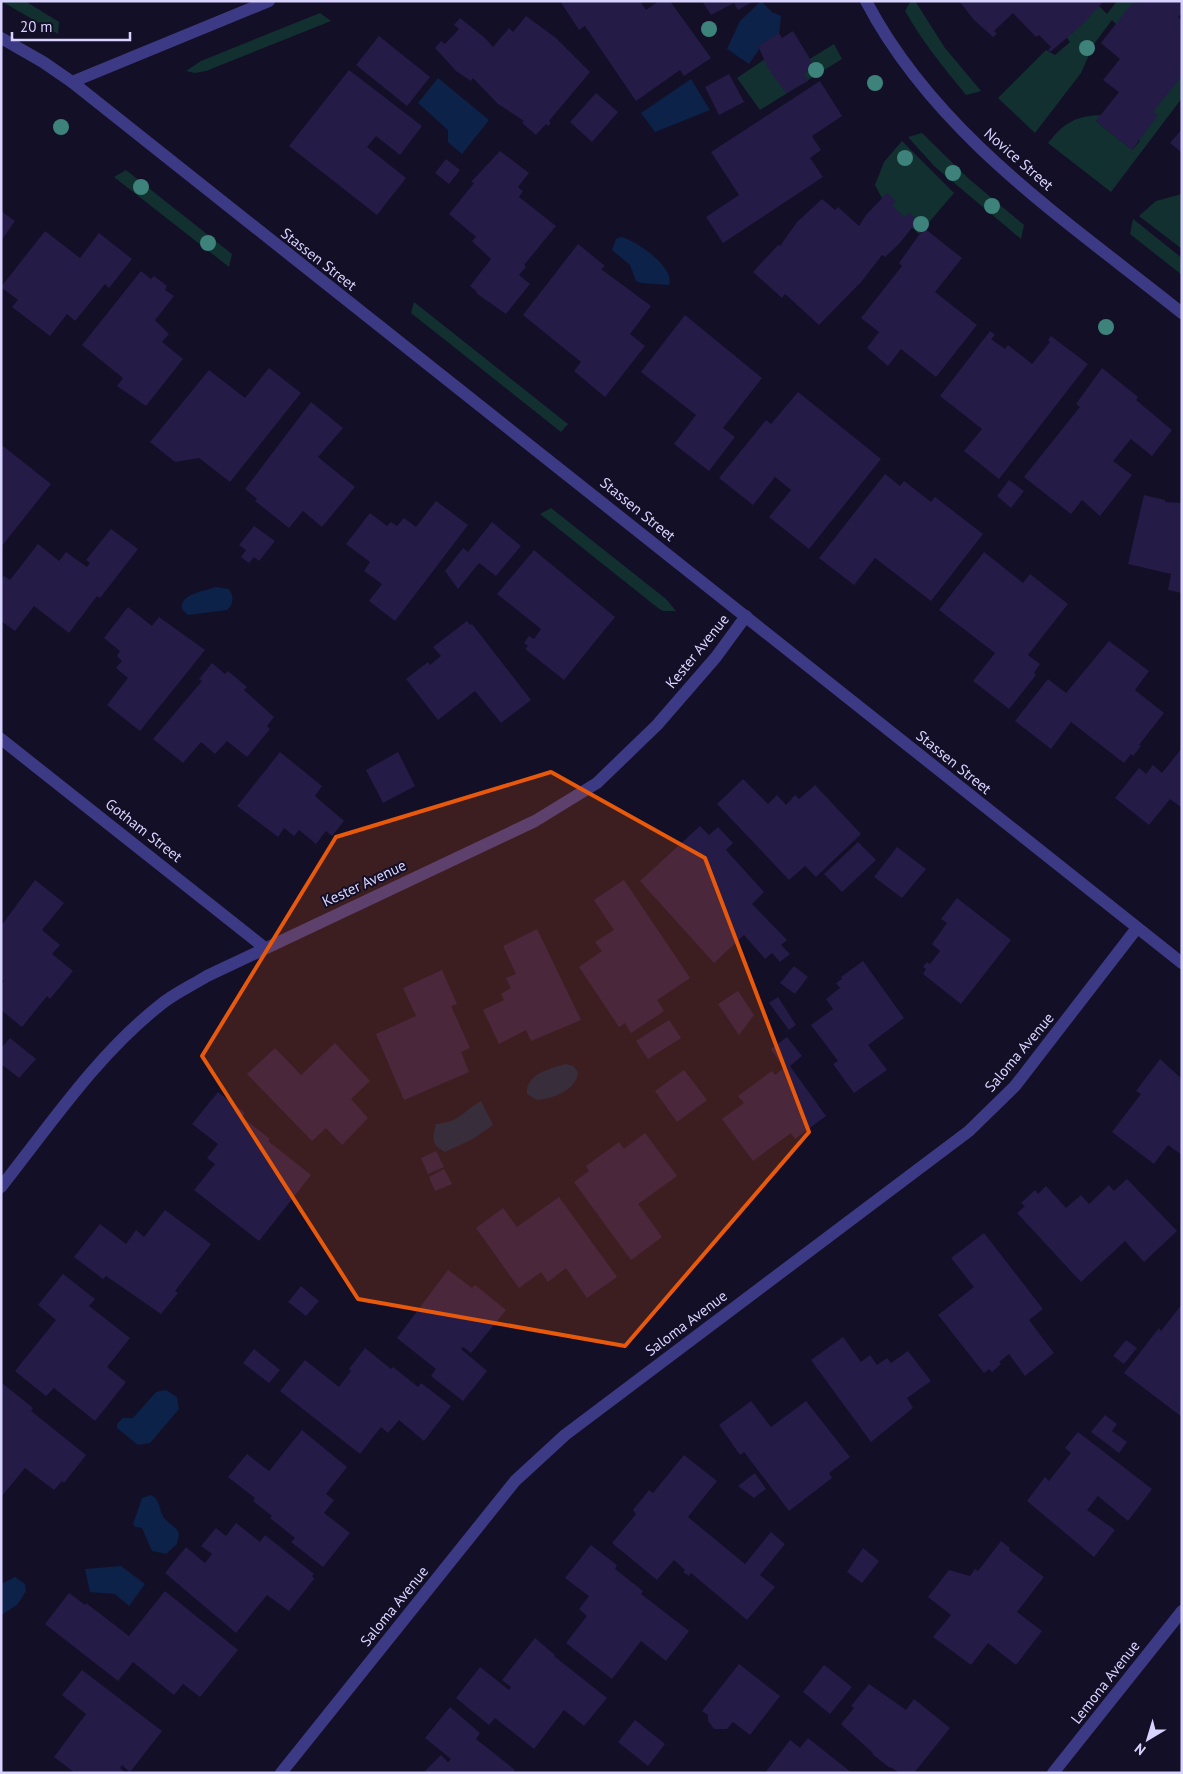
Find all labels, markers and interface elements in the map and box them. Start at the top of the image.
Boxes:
scale bar [12,10,130,42]
text: 20 m [20,17,53,36]
street label: Novice Street [980,124,1058,194]
street label: Stassen Street [277,223,361,295]
street label: Stassen Street [597,473,679,545]
street label: Kester Avenue [661,610,733,692]
street label: Stassen Street [913,726,995,798]
street label: Gotham Street [102,794,186,866]
street label: Kester Avenue [319,855,409,911]
street label: Saloma Avenue [980,1008,1058,1096]
street label: Saloma Avenue [641,1286,731,1360]
street label: Saloma Avenue [356,1562,432,1650]
street label: Lemona Avenue [1067,1636,1143,1728]
north arrow [1123,1714,1173,1764]
text: N [1131,1739,1149,1759]

